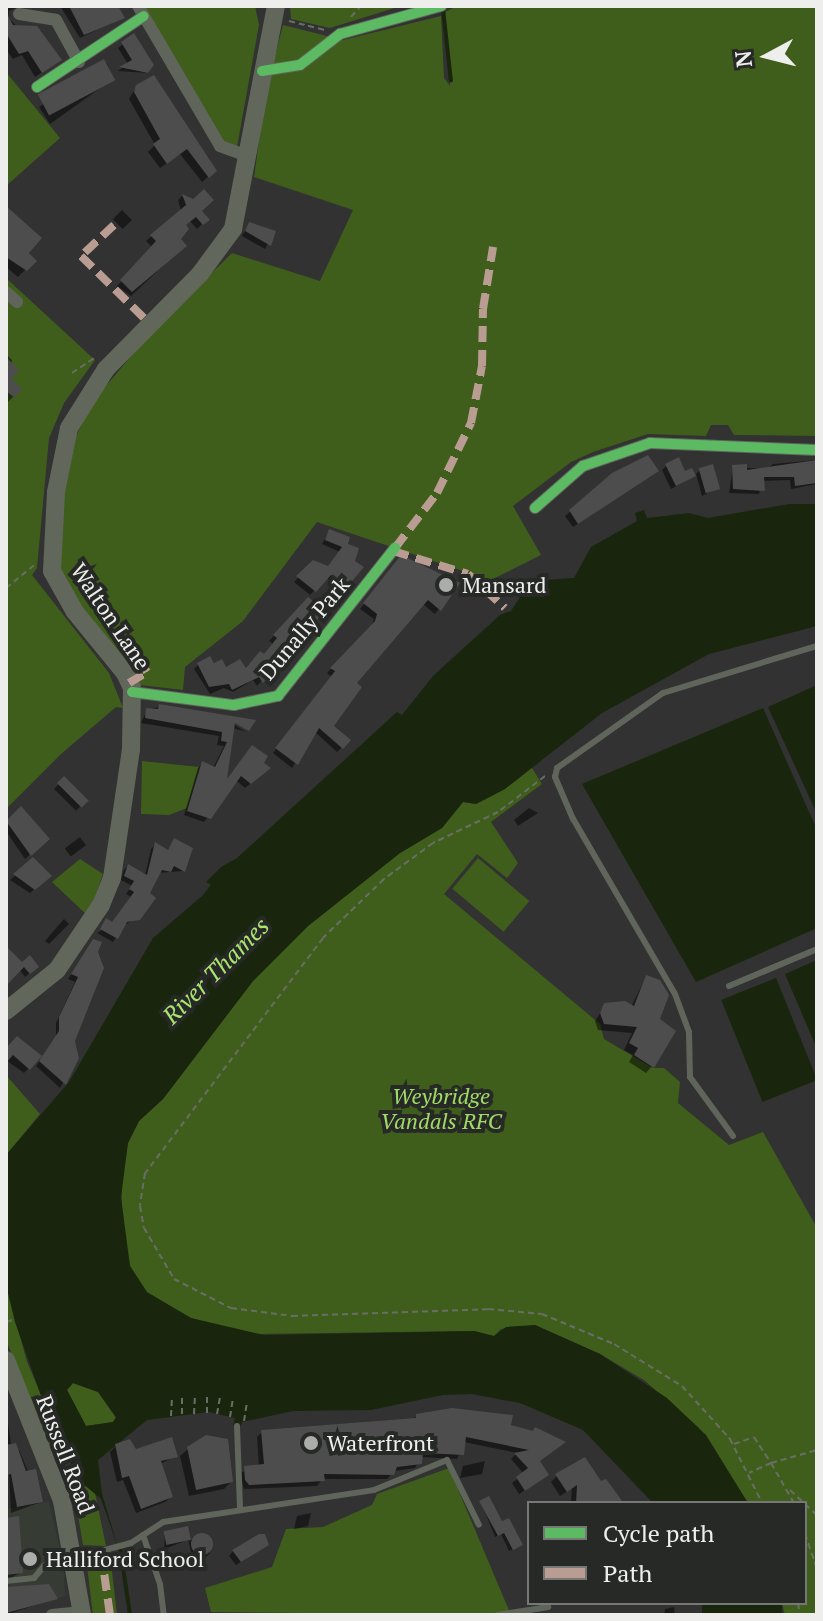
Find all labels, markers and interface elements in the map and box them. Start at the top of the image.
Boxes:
north arrow [727,16,807,96]
text: N [727,49,758,69]
street label: Walton Lane [66,558,156,674]
street label: Dunally Park [253,571,355,685]
place label: Mansard [462,572,547,598]
marker: Mansard [437,576,455,594]
water label: River Thames [157,912,275,1030]
park label: Weybridge Vandals RFC [380,1082,502,1134]
street label: Russell Road [31,1391,101,1517]
place label: Waterfront [327,1430,434,1456]
marker: Waterfront [302,1434,320,1452]
legend [527,1501,807,1605]
text: Cycle path [603,1517,714,1549]
place label: Halliford School [46,1546,204,1572]
marker: Halliford School [21,1550,39,1568]
text: Path [603,1557,652,1589]

